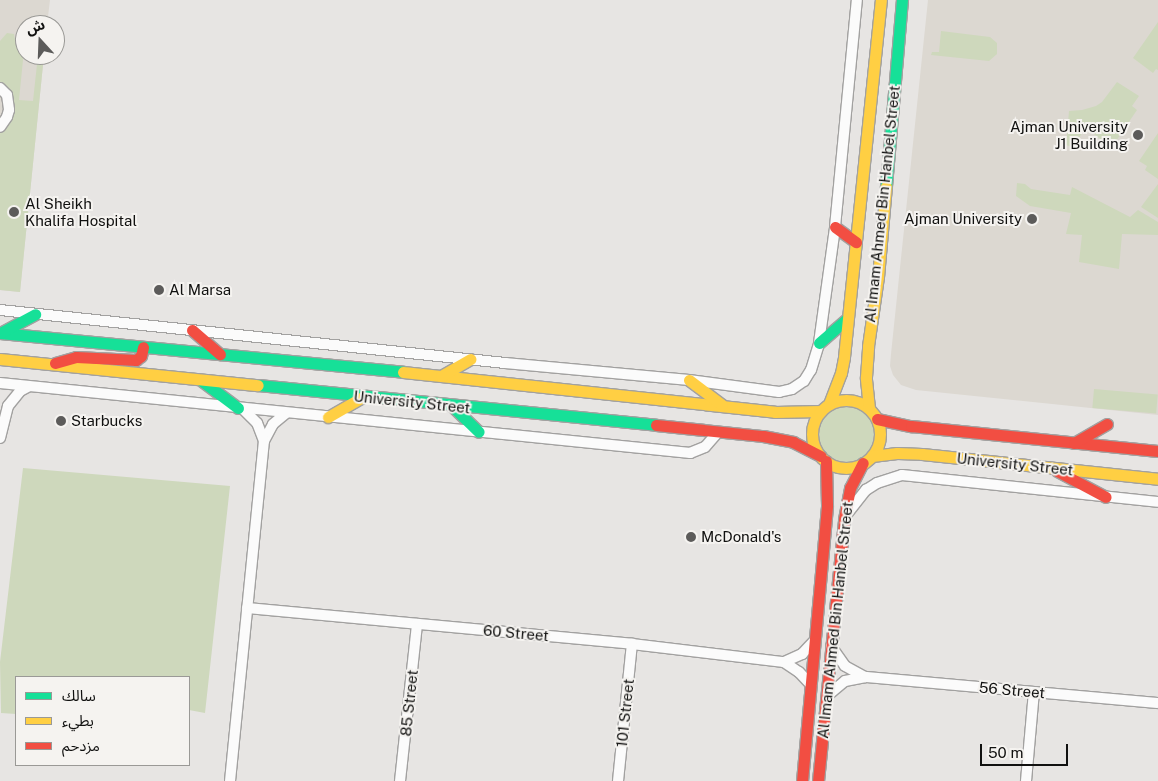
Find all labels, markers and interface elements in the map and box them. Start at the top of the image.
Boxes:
north arrow [15,15,65,65]
text: ش [23,16,47,38]
street label: Al Imam Ahmed Bin Hanbel Street [861,85,903,323]
place label: Ajman University J1 Building [1010,117,1128,152]
marker: Ajman University J1 Building [1132,129,1144,141]
place label: Al Sheikh Khalifa Hospital [25,194,137,229]
marker: Al Sheikh Khalifa Hospital [7,205,21,219]
place label: Ajman University [904,210,1022,228]
marker: Ajman University [1026,213,1038,225]
place label: Al Marsa [169,281,231,299]
marker: Al Marsa [153,284,165,296]
street label: University Street [353,387,471,417]
place label: Starbucks [71,412,142,430]
marker: Starbucks [55,415,67,427]
street label: University Street [956,449,1074,479]
street label: Al Imam Ahmed Bin Hanbel Street [814,501,856,739]
place label: McDonald's [701,528,781,546]
marker: McDonald's [685,531,697,543]
street label: 60 Street [482,621,550,645]
street label: 85 Street [397,669,421,737]
legend [15,676,190,766]
street label: 101 Street [612,678,638,748]
street label: 56 Street [978,678,1046,702]
text: سالك [62,687,96,704]
text: بطيء [62,712,94,729]
scale bar [983,734,1070,766]
text: مزدحم [62,737,100,754]
text: 50 m [988,744,1023,761]

